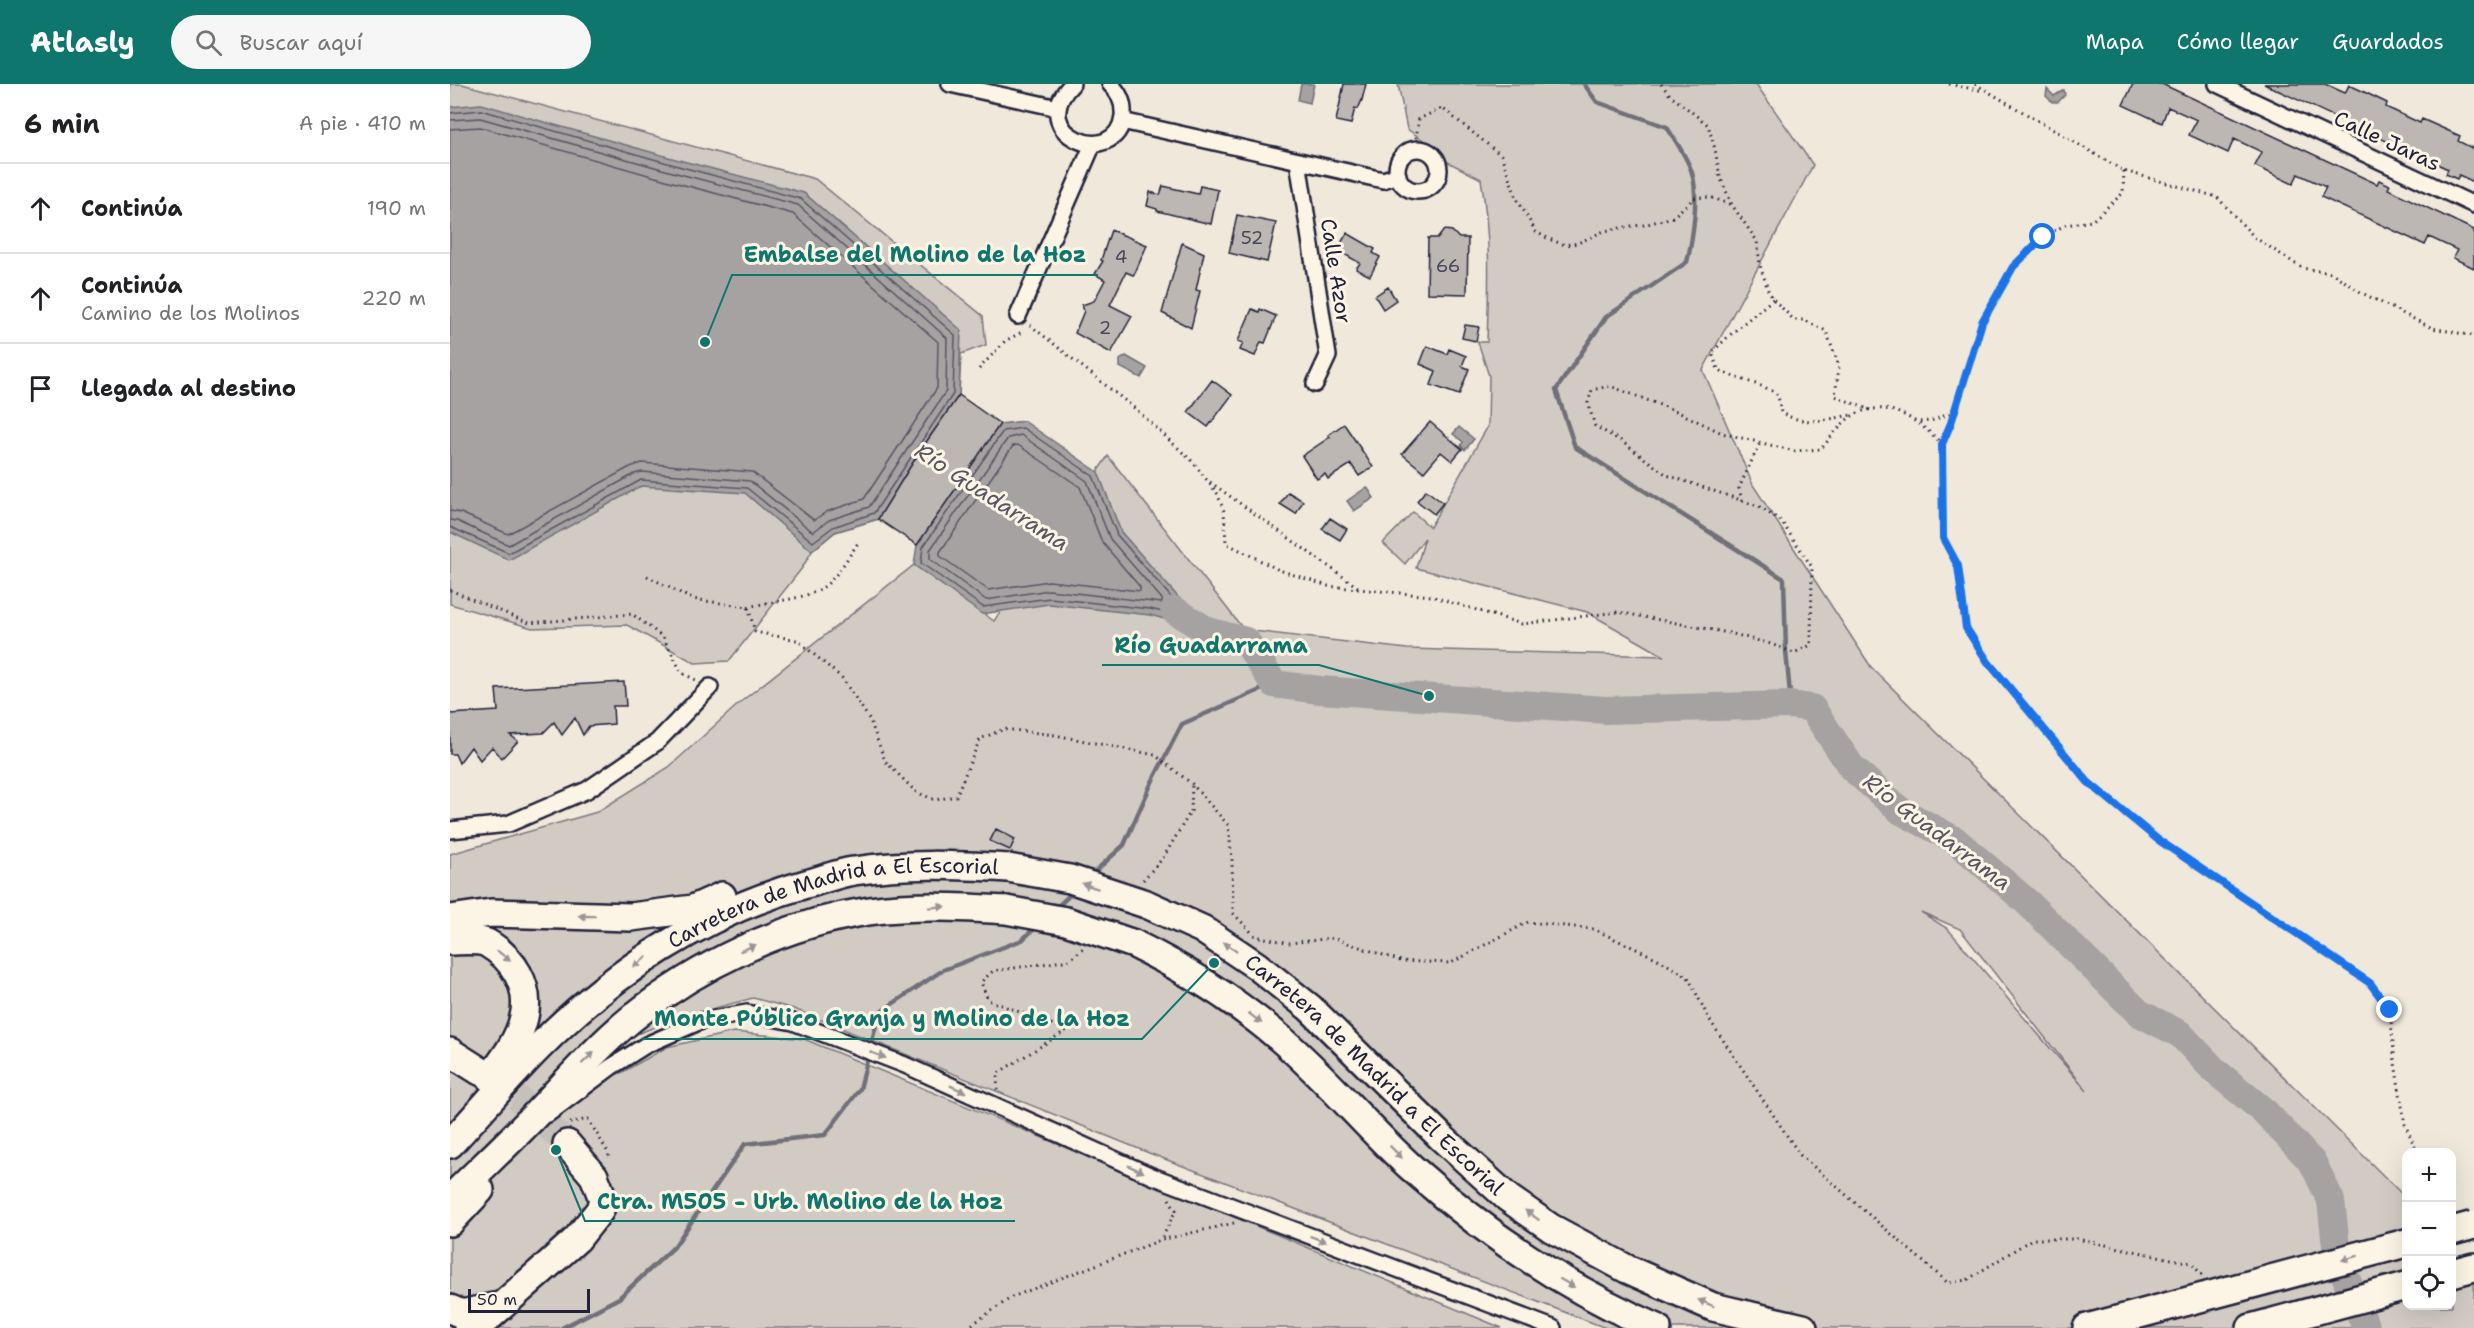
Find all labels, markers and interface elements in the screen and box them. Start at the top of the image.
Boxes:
search box [171,15,591,69]
text: Atlasly [30,23,135,61]
icon: search [192,26,225,59]
text: Buscar aquí [240,28,363,57]
text: Mapa [2086,28,2144,56]
text: Cómo llegar [2177,28,2299,56]
text: Guardados [2332,28,2444,56]
street label: Calle Jaras [2329,104,2445,178]
text: 6 min [24,106,100,141]
text: A pie · 410 m [299,110,426,136]
icon: ahead [24,192,57,225]
text: Continúa [81,194,183,223]
text: 190 m [367,195,426,221]
street label: Calle Azor [1314,216,1358,326]
route start [2029,223,2055,249]
house number: 52 [1241,226,1263,250]
callout: Embalse del Molino de la Hoz [732,235,1098,275]
text: Embalse del Molino de la Hoz [744,240,1086,269]
house number: 4 [1115,245,1127,269]
house number: 66 [1436,254,1460,278]
text: Continúa [81,271,183,300]
icon: ahead [24,282,57,315]
text: 220 m [362,285,426,311]
text: Camino de los Molinos [81,300,300,326]
house number: 2 [1099,316,1111,340]
icon: arrive [24,372,57,405]
text: Llegada al destino [81,374,296,403]
water label: Río Guadarrama [909,436,1075,558]
callout: Río Guadarrama [1102,625,1319,665]
text: Río Guadarrama [1114,631,1308,660]
water label: Río Guadarrama [1857,767,2017,897]
street label: Carretera de Madrid a El Escorial [663,851,1000,955]
one-way arrow [1081,880,1099,890]
one-way arrow [927,902,946,912]
one-way arrow [578,911,597,921]
one-way arrow [1221,942,1238,953]
one-way arrow [739,943,757,952]
street label: Carretera de Madrid a El Escorial [1240,948,1511,1202]
one-way arrow [496,950,511,962]
one-way arrow [633,956,649,968]
route end [2376,996,2402,1022]
callout: Monte Público Granja y Molino de la Hoz [642,999,1142,1039]
text: Monte Público Granja y Molino de la Hoz [654,1004,1130,1033]
one-way arrow [1247,1012,1262,1024]
one-way arrow [581,1051,596,1065]
one-way arrow [869,1051,887,1060]
one-way arrow [949,1085,966,1094]
one-way arrow [1389,1145,1403,1160]
map controls [2402,1148,2456,1310]
button: + [2402,1148,2456,1202]
one-way arrow [1127,1164,1145,1174]
callout: Ctra. M505 - Urb. Molino de la Hoz [585,1181,1015,1221]
text: Ctra. M505 - Urb. Molino de la Hoz [597,1187,1003,1216]
button: − [2402,1202,2456,1256]
one-way arrow [1525,1209,1541,1221]
one-way arrow [1309,1235,1327,1244]
one-way arrow [2341,1253,2359,1263]
button: locate [2402,1256,2456,1310]
one-way arrow [1559,1277,1576,1287]
scale bar [468,1286,590,1314]
text: 50 m [477,1289,517,1310]
one-way arrow [1696,1298,1714,1308]

